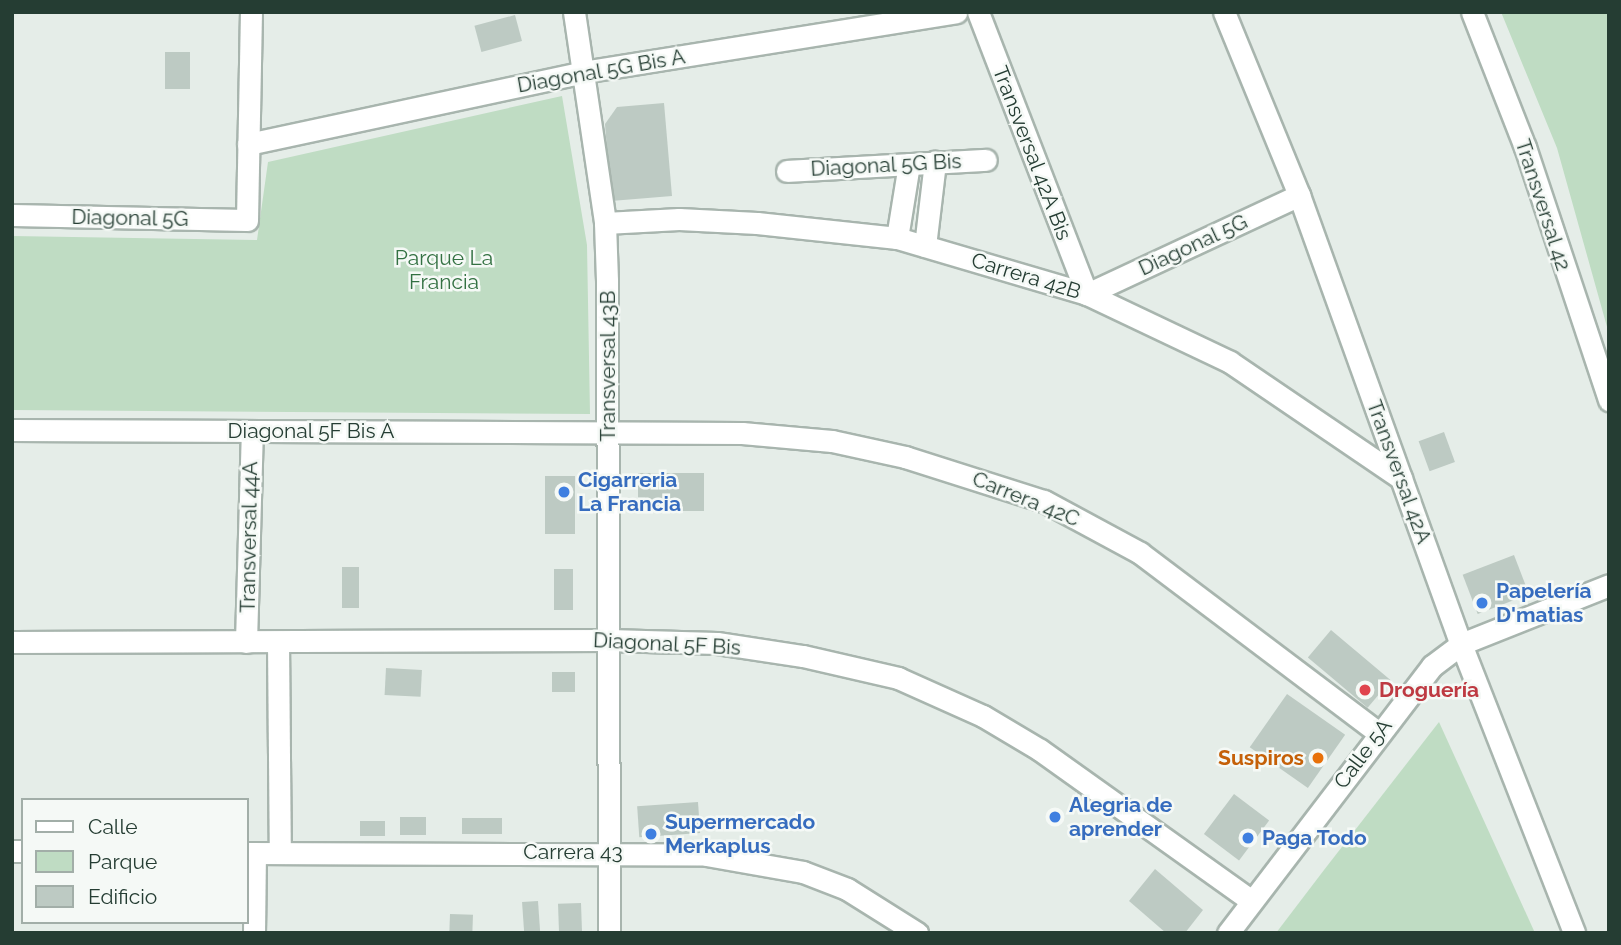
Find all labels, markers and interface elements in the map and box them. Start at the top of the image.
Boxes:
street label: Diagonal 5G Bis A [514,44,688,98]
street label: Transversal 42A Bis [987,62,1077,244]
street label: Transversal 42 [1510,136,1576,274]
street label: Diagonal 5G Bis [810,148,962,182]
street label: Diagonal 5G [71,204,189,232]
street label: Diagonal 5G [1134,209,1252,281]
park label: Parque La Francia [395,245,493,295]
street label: Carrera 42B [968,247,1084,305]
street label: Transversal 43B [595,290,621,442]
street label: Transversal 42A [1361,396,1437,548]
street label: Diagonal 5F Bis A [227,418,395,444]
street label: Transversal 44A [235,461,263,613]
street label: Carrera 42C [969,466,1083,532]
place label: Cigarreria La Francia [578,467,681,517]
marker: Cigarreria La Francia [556,484,572,500]
place label: Papelería D'matias [1496,578,1592,628]
marker: Papelería D'matias [1474,595,1490,611]
street label: Diagonal 5F Bis [592,628,742,660]
place label: Droguería [1379,677,1479,703]
marker: Droguería [1357,682,1373,698]
street label: Calle 5A [1329,714,1397,794]
place label: Suspiros [1218,745,1304,771]
marker: Suspiros [1310,750,1326,766]
place label: Alegria de aprender [1069,792,1172,842]
legend [21,798,248,924]
place label: Supermercado Merkaplus [665,809,815,859]
marker: Alegria de aprender [1047,809,1063,825]
text: Calle [88,814,138,839]
place label: Paga Todo [1262,825,1367,851]
marker: Supermercado Merkaplus [643,826,659,842]
marker: Paga Todo [1240,830,1256,846]
street label: Carrera 43 [523,839,623,865]
text: Parque [88,849,157,874]
text: Edificio [88,884,157,909]

